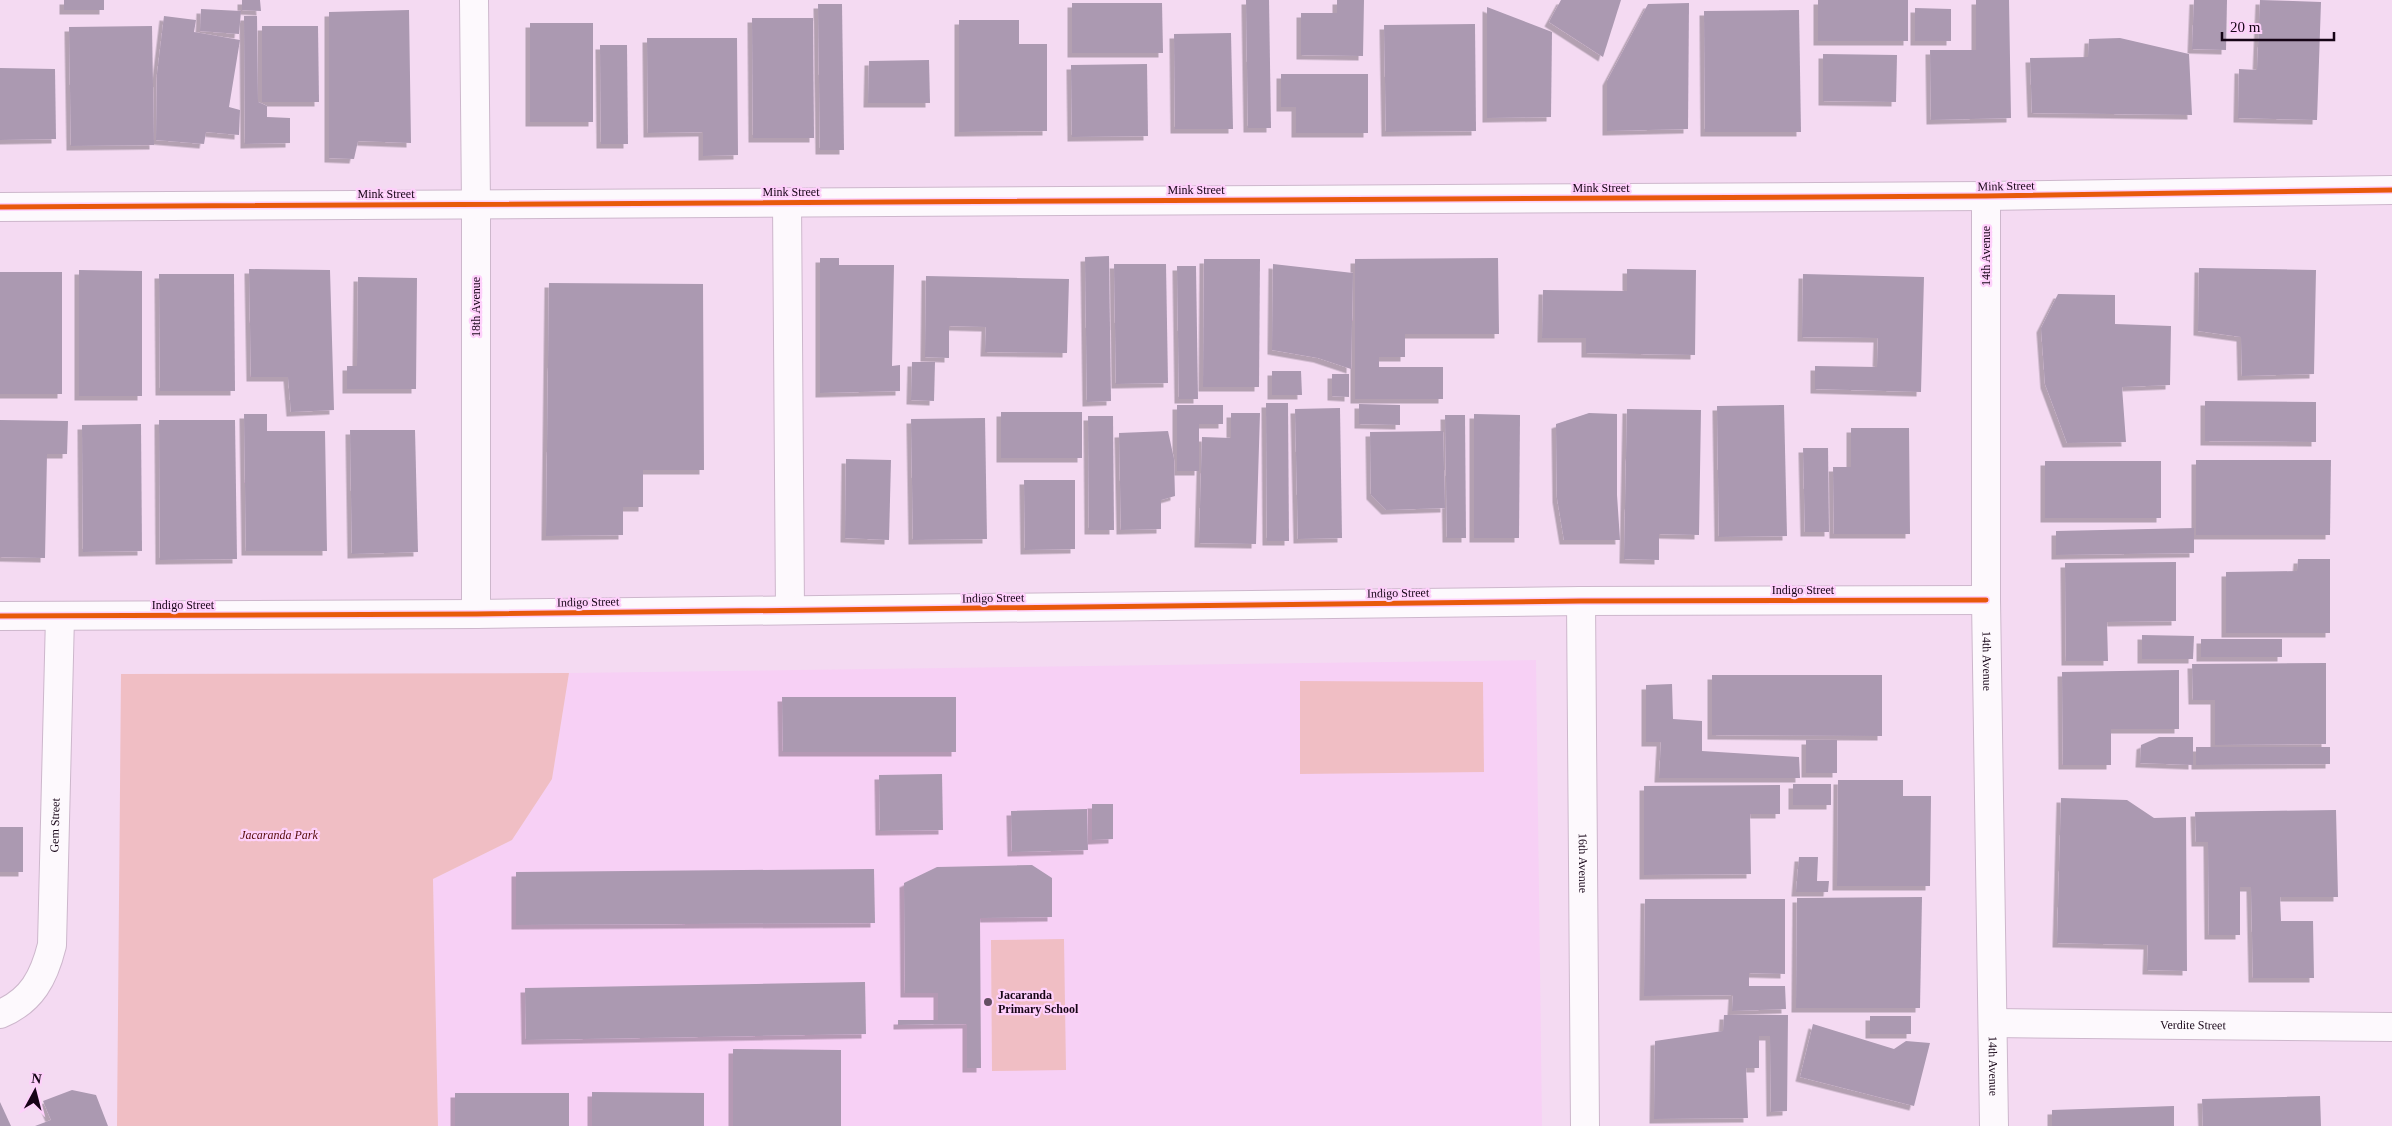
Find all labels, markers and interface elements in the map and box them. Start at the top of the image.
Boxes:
scale bar [2222,10,2334,42]
text: 20 m [2230,19,2261,35]
street label: Mink Street [1977,178,2035,193]
street label: Mink Street [1573,181,1630,195]
street label: Mink Street [1168,183,1225,197]
street label: Mink Street [763,185,820,199]
street label: Mink Street [358,187,415,201]
street label: 14th Avenue [1979,226,1993,286]
street label: 18th Avenue [469,277,483,337]
street label: Indigo Street [1772,583,1835,597]
street label: Indigo Street [1367,585,1430,601]
street label: Indigo Street [962,590,1025,606]
street label: Indigo Street [557,594,620,610]
street label: Indigo Street [152,598,215,612]
street label: 14th Avenue [1979,631,1994,691]
street label: Gem Street [47,797,63,853]
park label: Jacaranda Park [240,828,318,842]
street label: 16th Avenue [1576,833,1590,893]
place label: Jacaranda Primary School [998,988,1079,1016]
marker: Jacaranda Primary School [982,996,994,1008]
street label: Verdite Street [2160,1018,2227,1032]
street label: 14th Avenue [1986,1036,2001,1096]
north arrow [10,1066,60,1116]
text: N [31,1071,42,1087]

